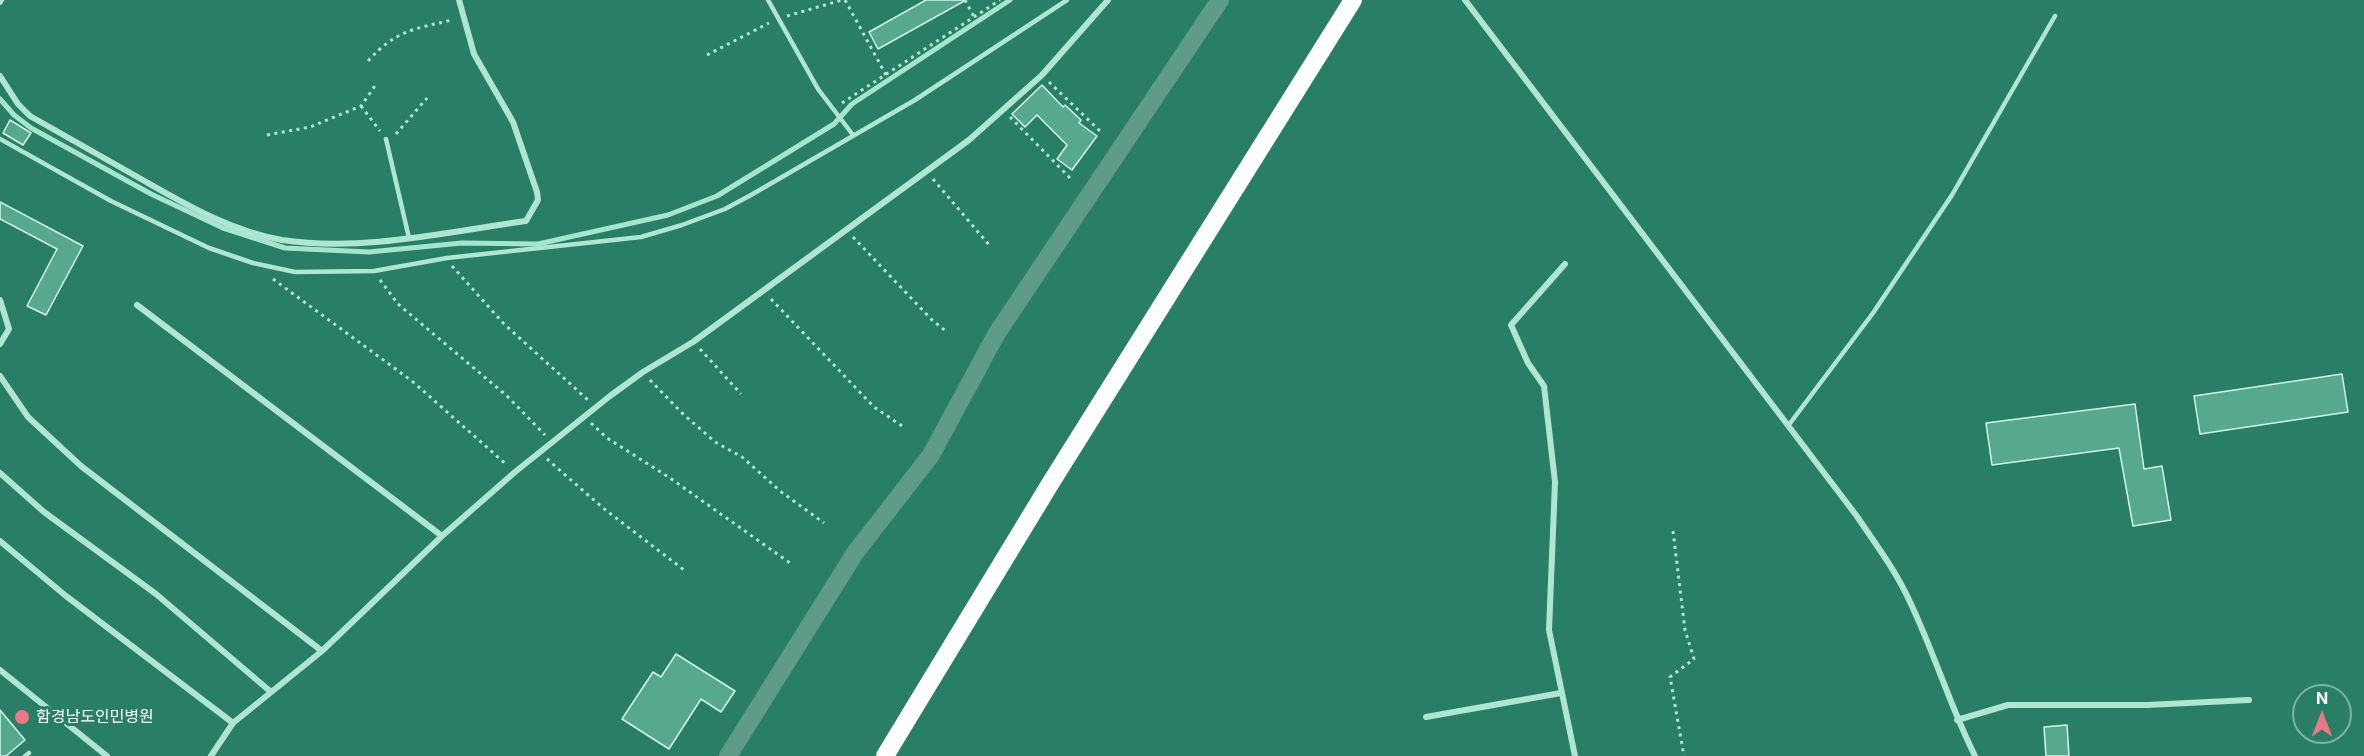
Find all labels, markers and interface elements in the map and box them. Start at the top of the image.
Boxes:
north arrow [2292,684,2352,744]
text: N [2316,688,2328,708]
place label: 함경남도인민병원 [36,707,154,727]
marker: 함경남도인민병원 [13,708,31,726]

